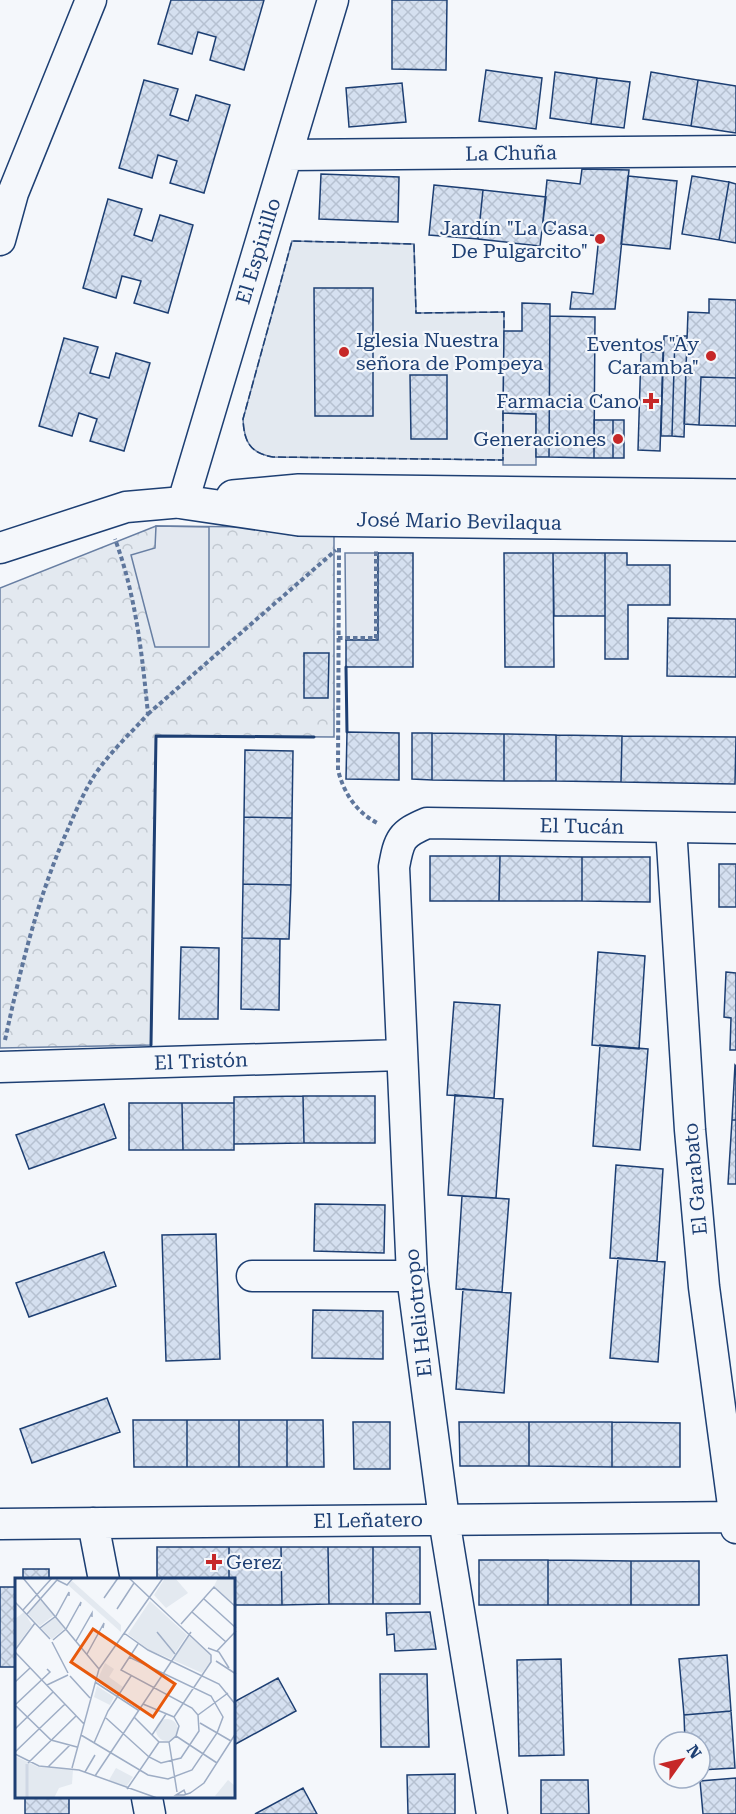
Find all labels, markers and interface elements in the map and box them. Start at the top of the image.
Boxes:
street label: La Chuña [465,140,557,166]
street label: El Espinillo [230,195,286,307]
place label: Jardín "La Casa De Pulgarcito" [440,216,588,263]
marker: Jardín "La Casa De Pulgarcito" [593,232,607,246]
place label: Iglesia Nuestra señora de Pompeya [356,328,544,375]
place label: Eventos "Ay Caramba" [587,332,699,379]
marker: Iglesia Nuestra señora de Pompeya [337,345,351,359]
marker: Eventos "Ay Caramba" [704,349,718,363]
place label: Farmacia Cano [496,389,639,413]
marker: Farmacia Cano [644,394,658,408]
place label: Generaciones [473,427,606,451]
marker: Generaciones [611,432,625,446]
street label: José Mario Bevilaqua [356,507,562,535]
street label: El Tucán [539,813,625,839]
street label: El Tristón [154,1047,248,1075]
street label: El Garabato [678,1122,712,1236]
street label: El Heliotropo [399,1247,437,1379]
street label: El Leñatero [313,1507,423,1533]
place label: Gerez [226,1550,281,1574]
marker: Gerez [207,1555,221,1569]
inset map [15,1578,236,1799]
north arrow [652,1730,712,1790]
text: N [683,1741,705,1762]

